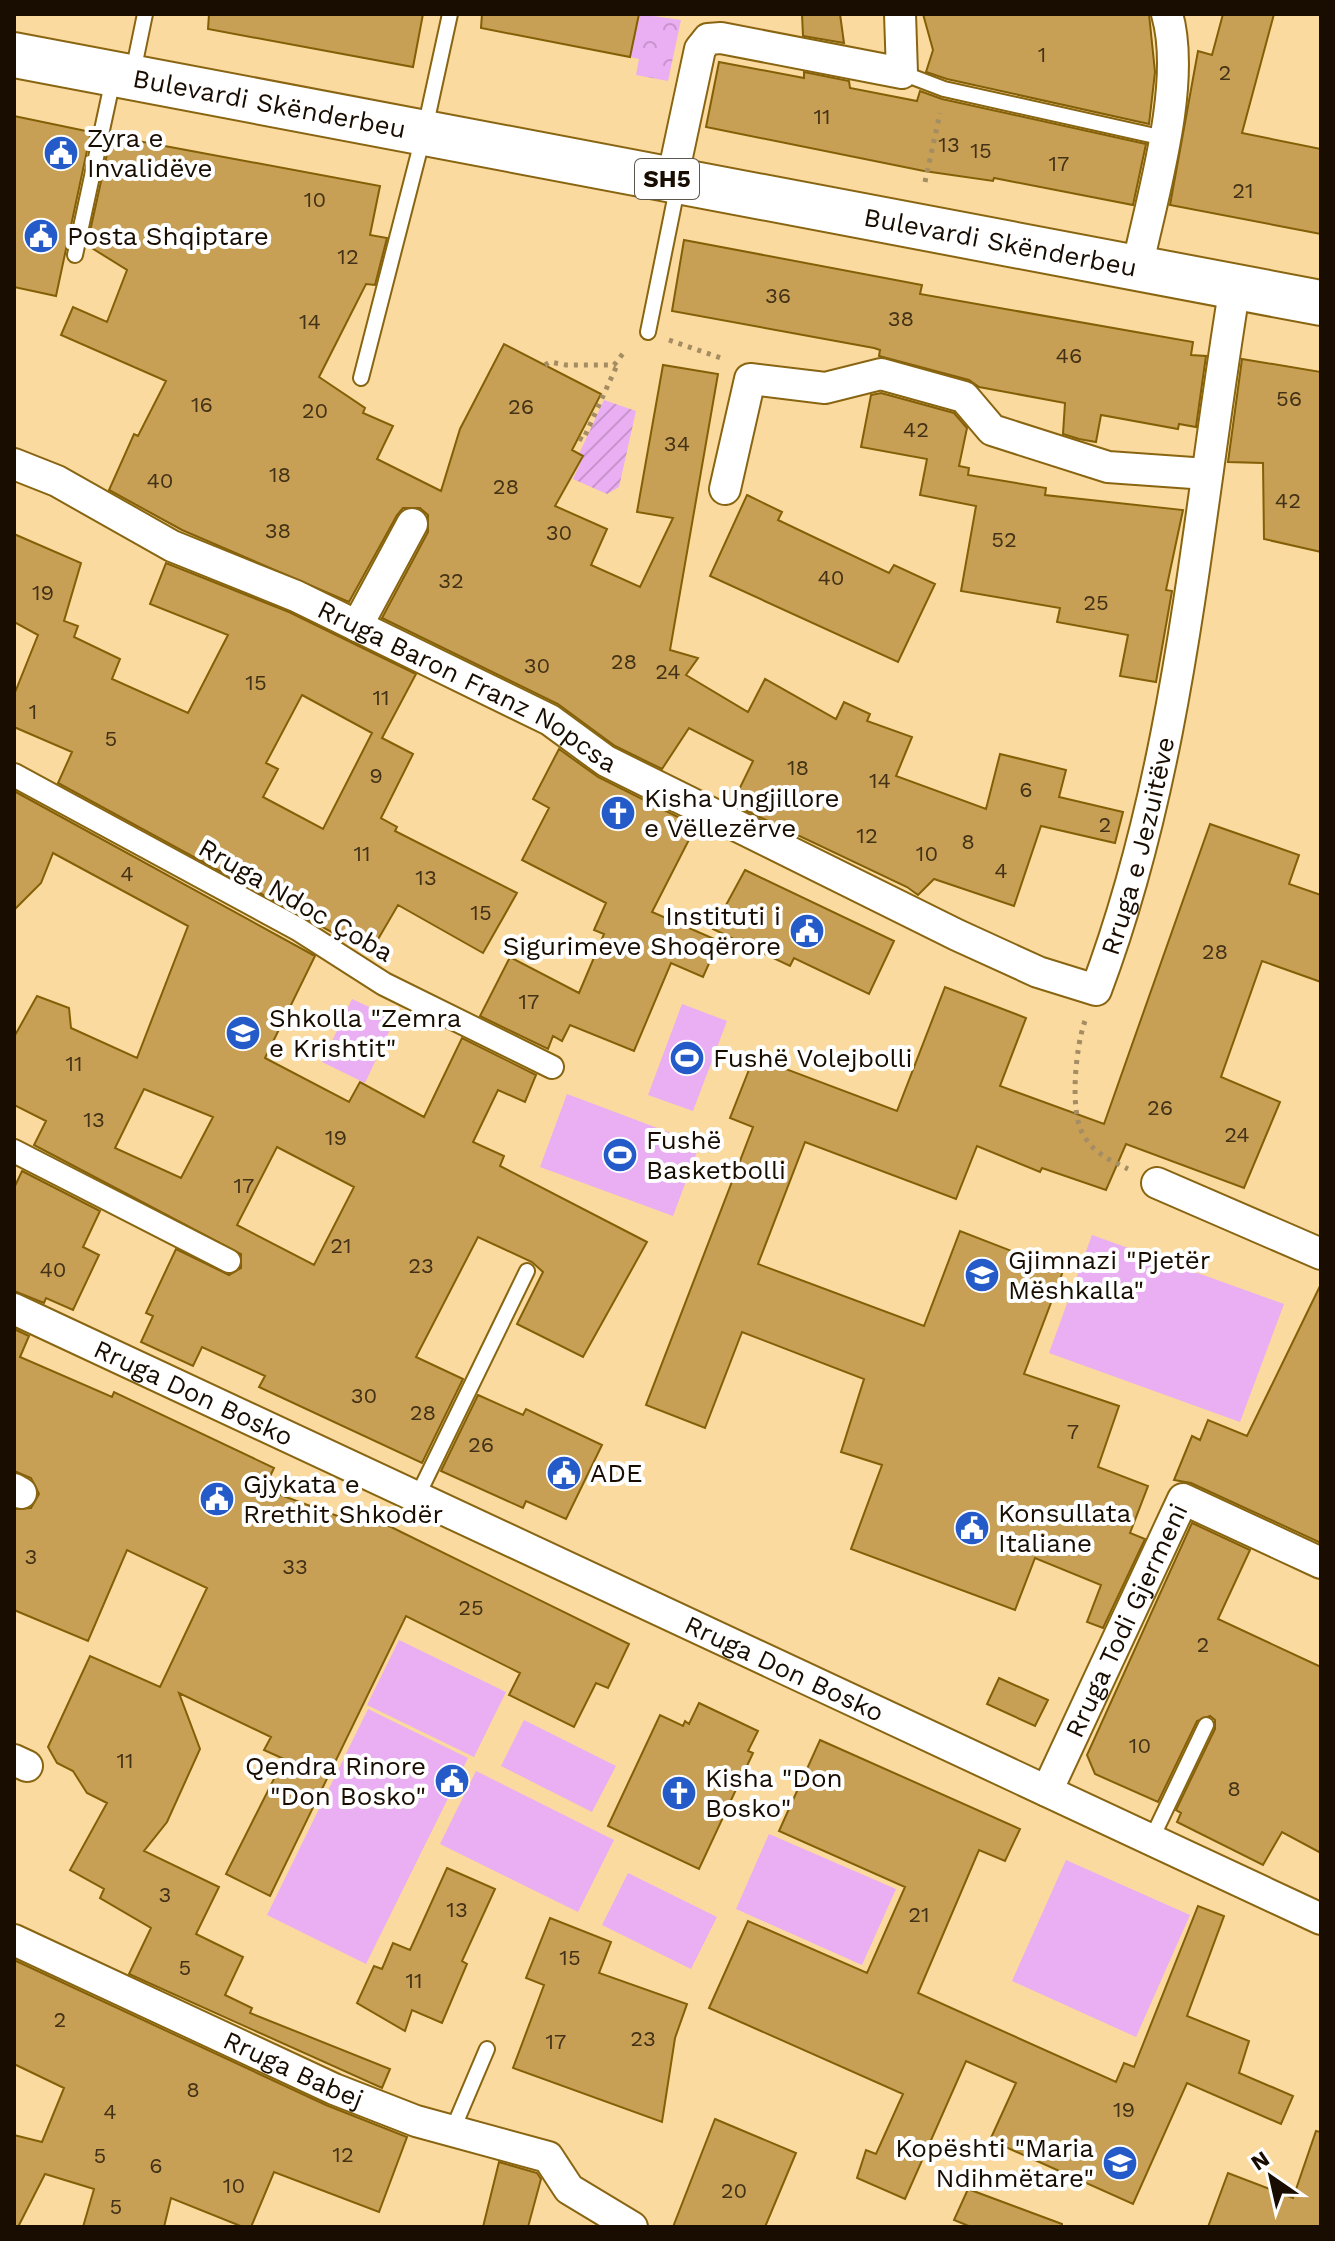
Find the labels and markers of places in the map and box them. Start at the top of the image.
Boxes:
place label: Zyra e Invalidëve [87,123,213,183]
public building icon: Zyra e Invalidëve [42,134,80,172]
public building icon: Posta Shqiptare [22,217,60,255]
place label: Posta Shqiptare [67,221,269,251]
place label: Kisha Ungjillore e Vëllezërve [644,783,840,843]
church icon: Kisha Ungjillore e Vëllezërve [599,794,637,832]
place label: Instituti i Sigurimeve Shoqërore [503,901,781,961]
public building icon: Instituti i Sigurimeve Shoqërore [788,912,826,950]
place label: Shkolla "Zemra e Krishtit" [269,1003,462,1063]
school or university icon: Shkolla "Zemra e Krishtit" [224,1014,262,1052]
sports icon: Fushë Volejbolli [668,1039,706,1077]
place label: Fushë Volejbolli [713,1043,912,1073]
place label: Fushë Basketbolli [646,1125,786,1185]
sports icon: Fushë Basketbolli [601,1136,639,1174]
place label: Gjimnazi "Pjetër Mëshkalla" [1008,1245,1210,1305]
school or university icon: Gjimnazi "Pjetër Mëshkalla" [963,1256,1001,1294]
public building icon: ADE [545,1454,583,1492]
place label: ADE [590,1458,643,1488]
place label: Gjykata e Rrethit Shkodër [243,1469,443,1529]
public building icon: Gjykata e Rrethit Shkodër [198,1480,236,1518]
place label: Konsullata Italiane [998,1498,1131,1558]
public building icon: Konsullata Italiane [953,1509,991,1547]
place label: Qendra Rinore "Don Bosko" [245,1751,426,1811]
public building icon: Qendra Rinore "Don Bosko" [433,1762,471,1800]
place label: Kisha "Don Bosko" [705,1763,843,1823]
church icon: Kisha "Don Bosko" [660,1774,698,1812]
place label: Kopështi "Maria Ndihmëtare" [895,2133,1094,2193]
school or university icon: Kopështi "Maria Ndihmëtare" [1101,2144,1139,2182]

